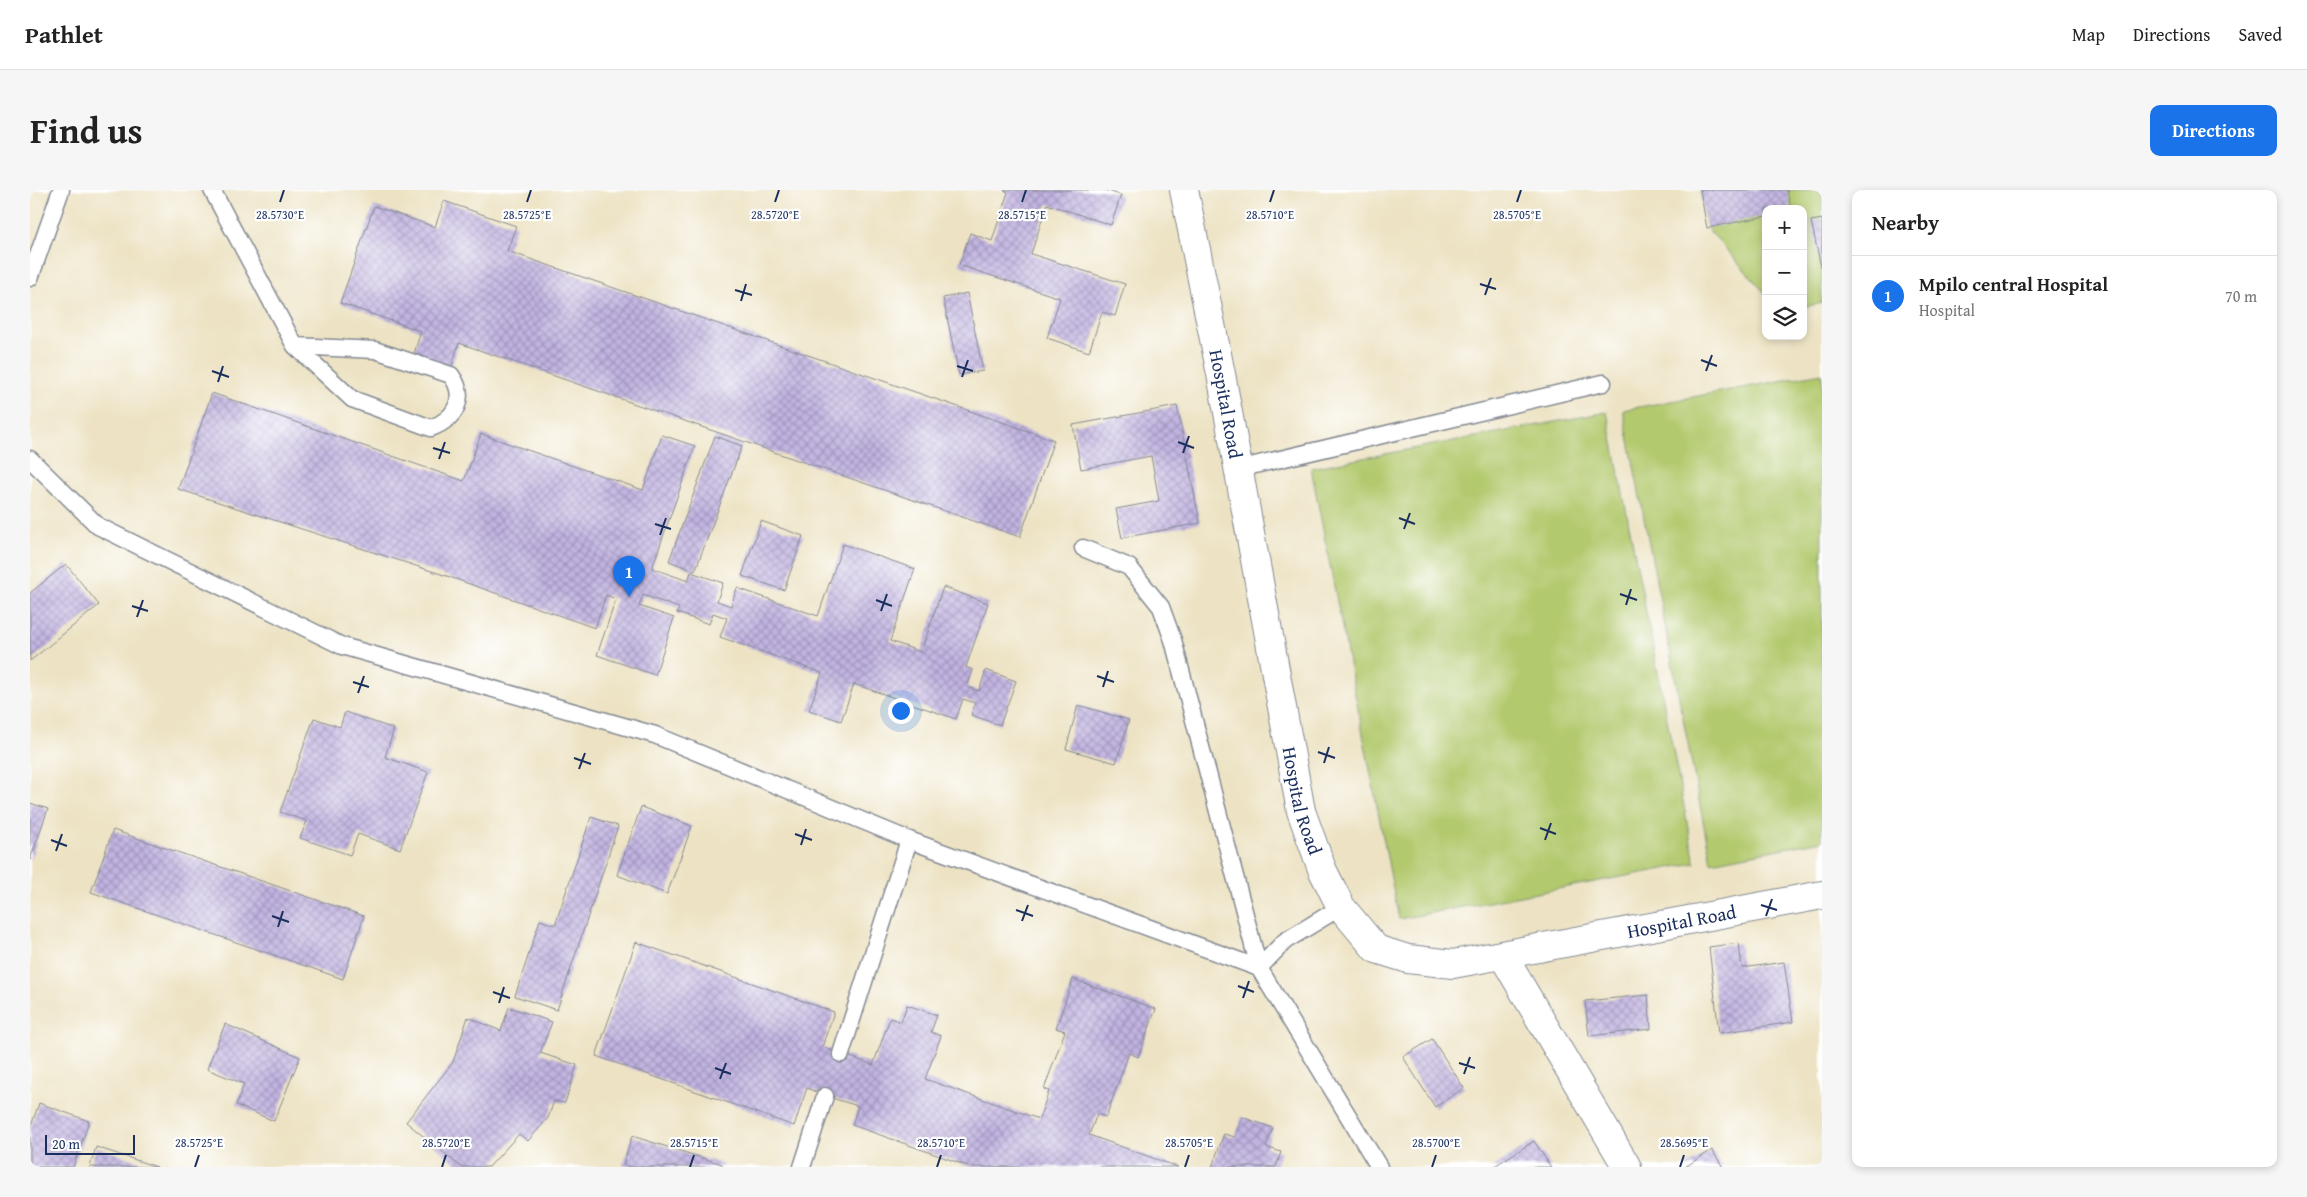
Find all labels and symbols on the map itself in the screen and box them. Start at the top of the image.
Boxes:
text: 28.5730°E [256,206,304,223]
text: 28.5725°E [503,206,551,223]
text: 28.5720°E [751,206,799,223]
text: 28.5715°E [998,206,1046,223]
text: 28.5710°E [1246,206,1294,223]
text: 28.5705°E [1493,206,1541,223]
street label: Hospital Road [1202,347,1250,462]
pin: 1 [613,556,645,597]
your location [888,698,914,724]
street label: Hospital Road [1275,744,1330,859]
street label: Hospital Road [1625,897,1739,945]
scale bar [45,1132,135,1155]
text: 28.5725°E [175,1134,223,1151]
text: 28.5720°E [422,1134,470,1151]
text: 28.5715°E [670,1134,718,1151]
text: 28.5710°E [917,1134,965,1151]
text: 28.5705°E [1165,1134,1213,1151]
text: 28.5700°E [1412,1134,1460,1151]
text: 28.5695°E [1660,1134,1708,1151]

